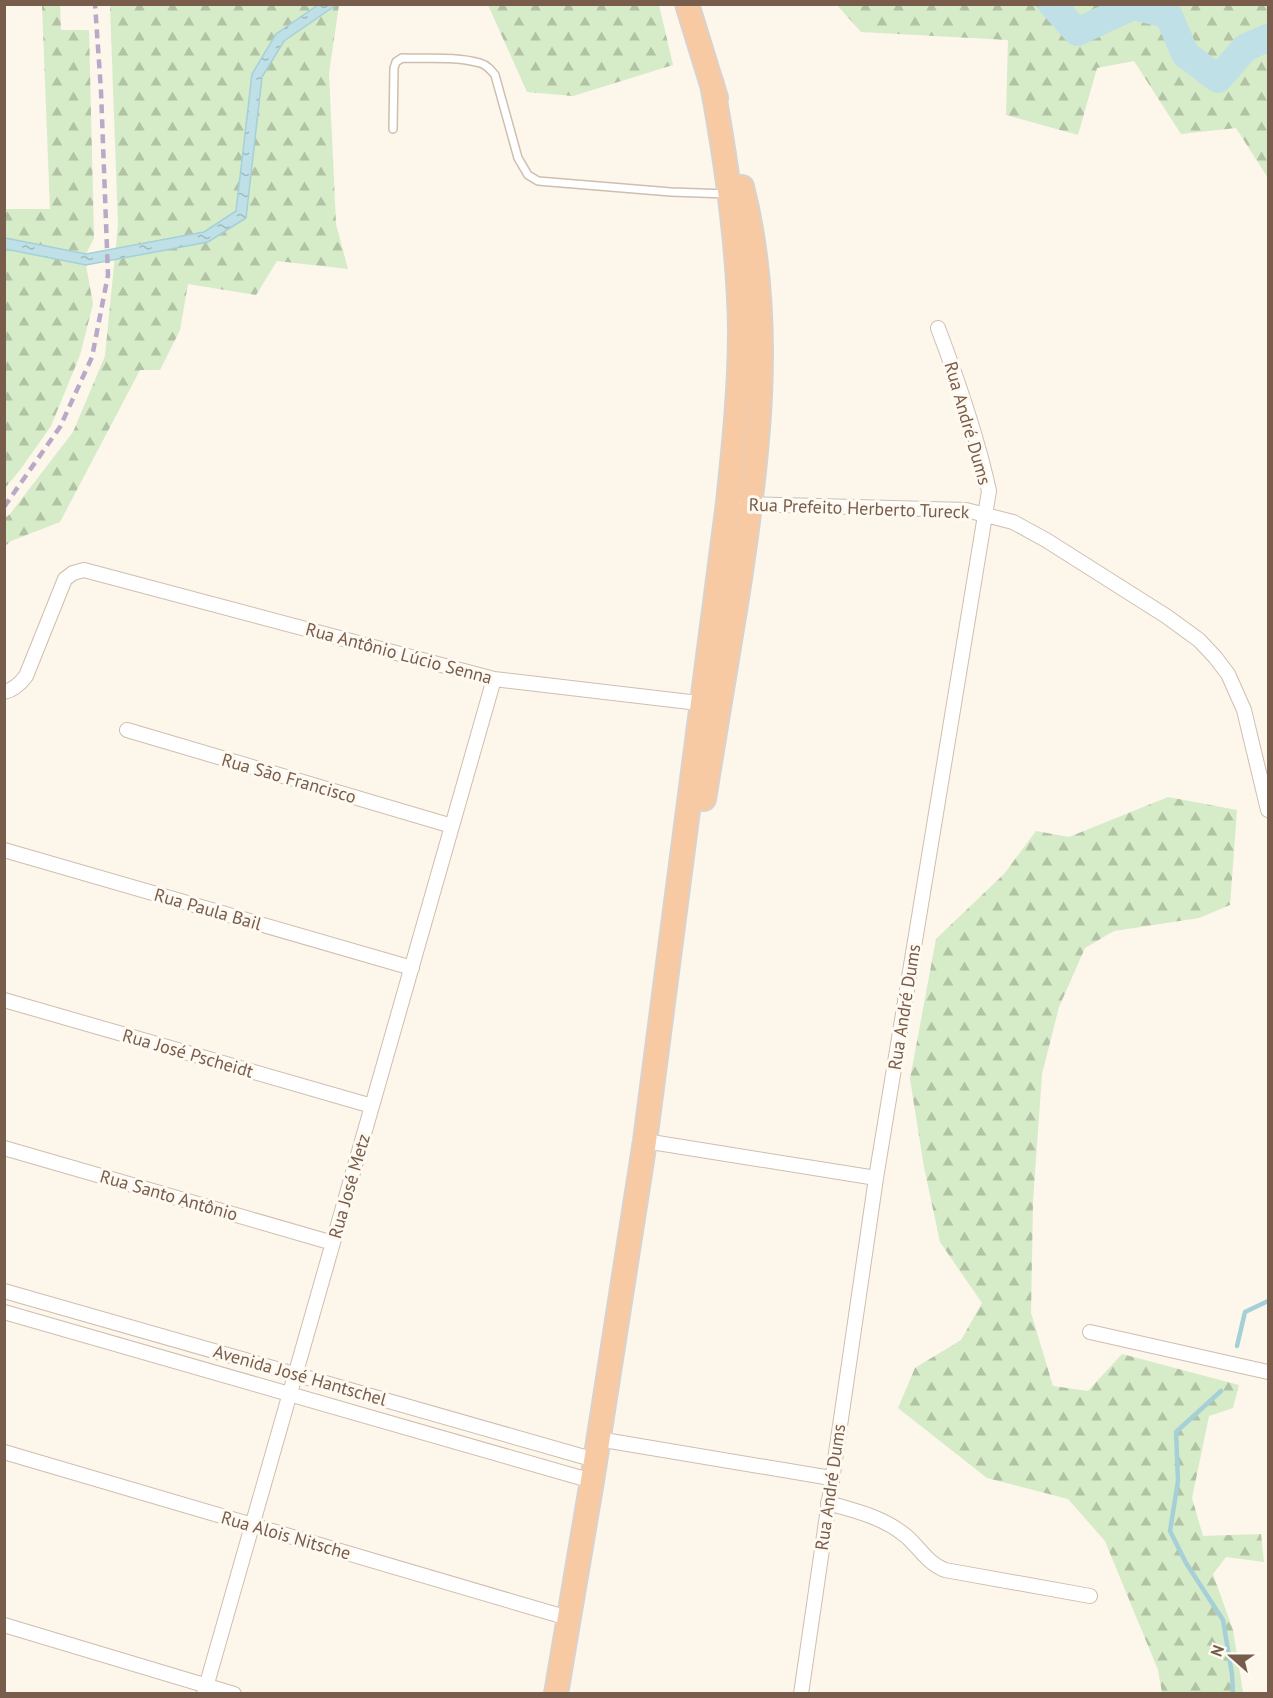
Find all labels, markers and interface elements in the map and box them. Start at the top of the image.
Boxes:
street label: Rua André Dums [939,359,997,487]
street label: Rua Prefeito Herberto Tureck [748,493,970,523]
street label: Rua Antônio Lúcio Senna [303,617,495,689]
street label: Rua São Francisco [219,748,359,808]
street label: Rua Paula Bail [152,883,265,935]
street label: Rua André Dums [883,942,925,1072]
street label: Rua José Pscheidt [120,1023,256,1083]
street label: Rua José Metz [323,1131,375,1241]
street label: Rua Santo Antônio [97,1164,241,1226]
street label: Avenida José Hantschel [211,1339,390,1411]
street label: Rua André Dums [810,1422,850,1552]
street label: Rua Alois Nitsche [219,1506,353,1564]
north arrow [1201,1626,1261,1686]
text: N [1206,1642,1228,1659]

